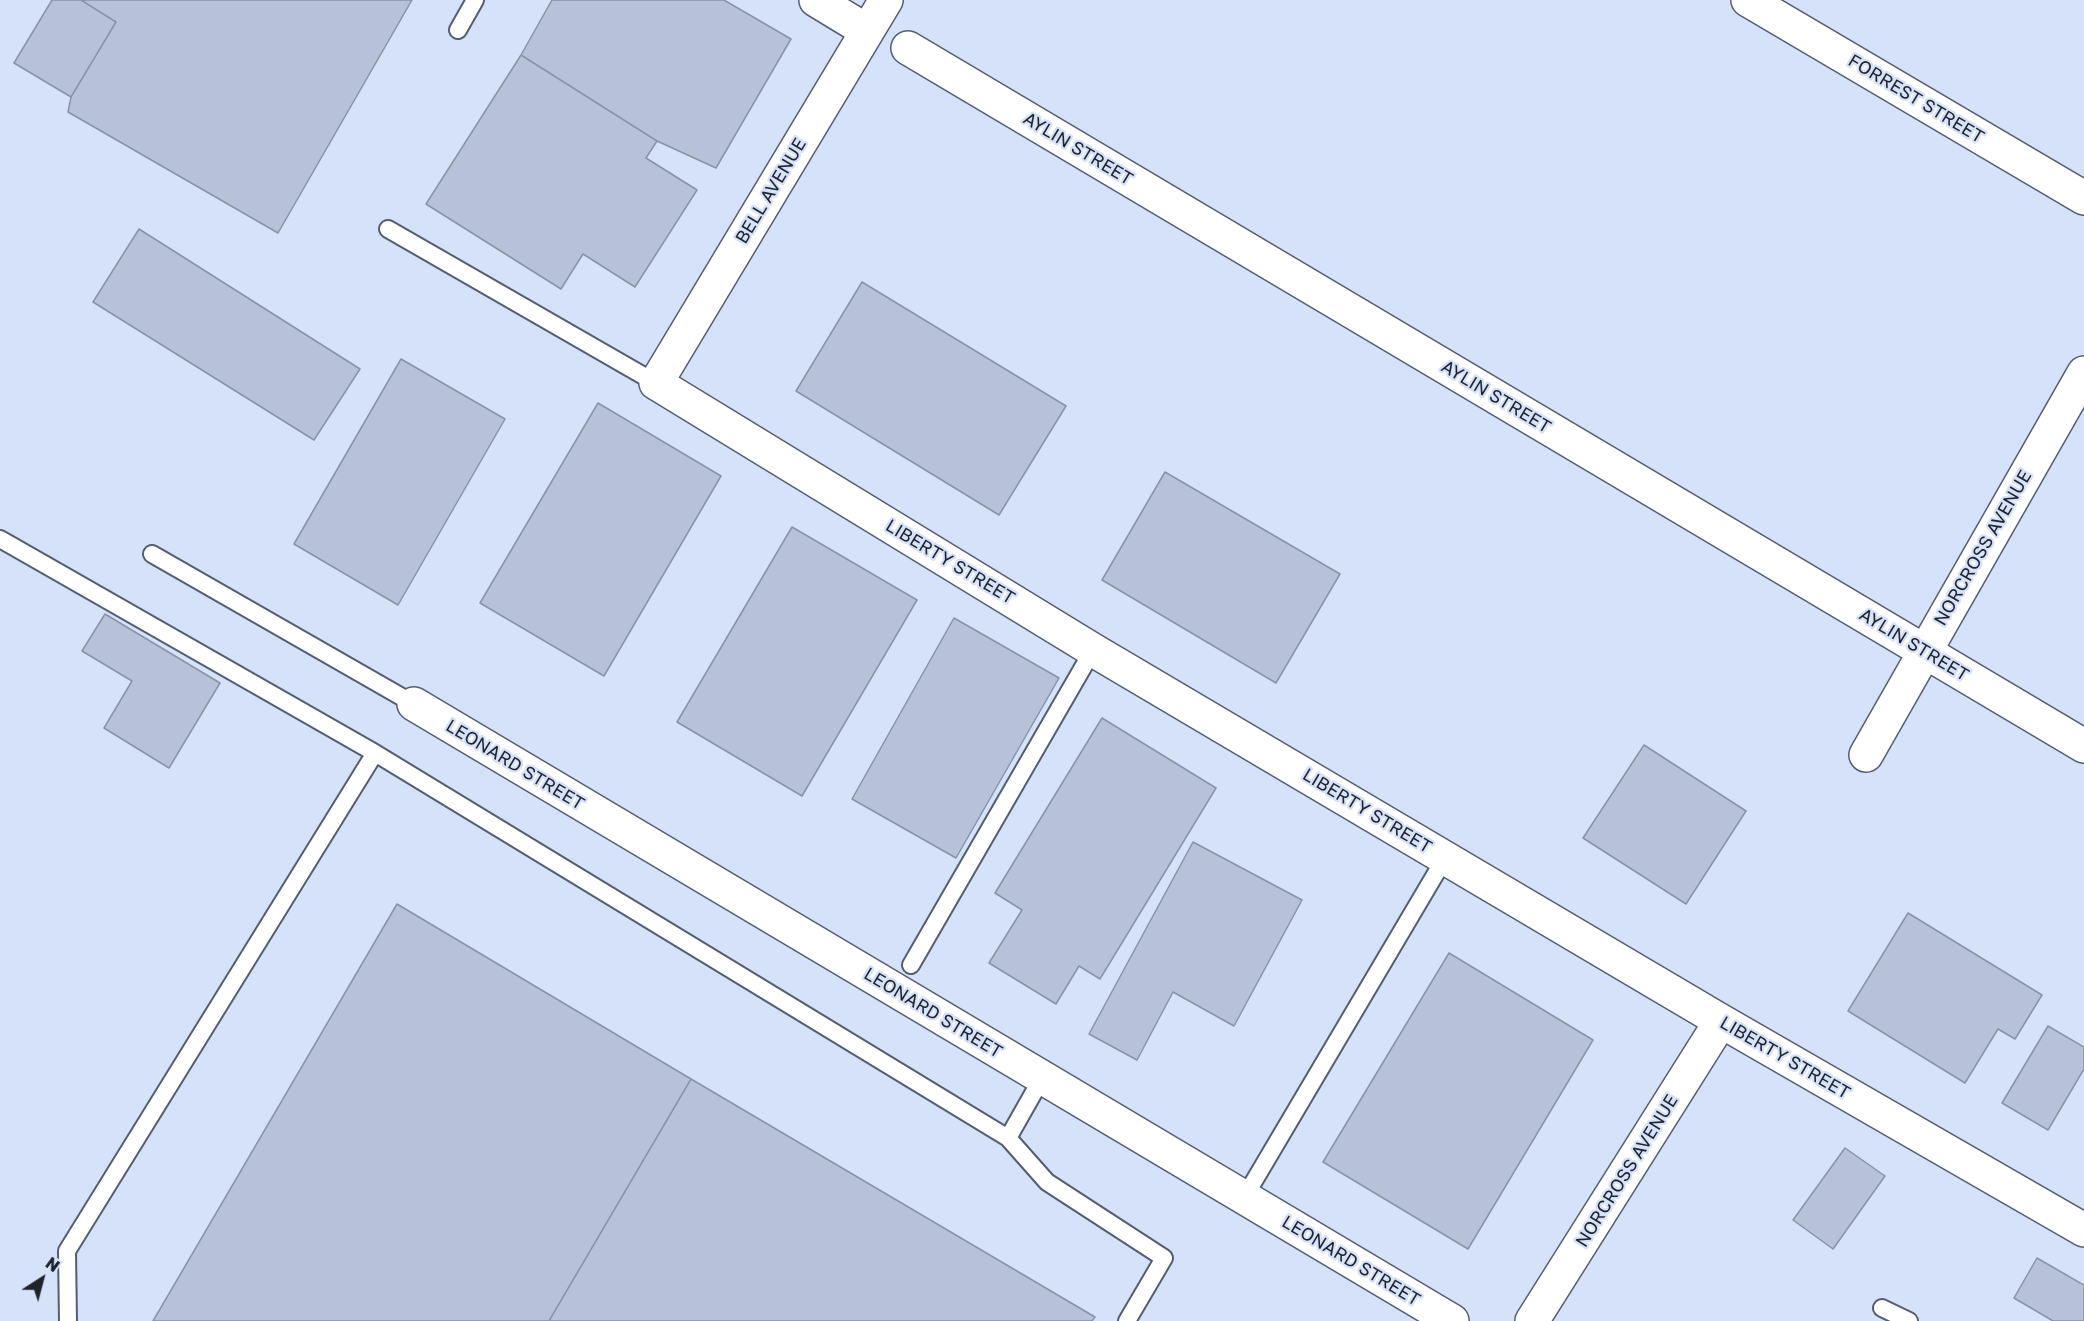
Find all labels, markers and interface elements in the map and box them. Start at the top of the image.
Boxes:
street label: FORREST STREET [1844,50,1988,148]
street label: AYLIN STREET [1019,108,1137,190]
street label: BELL AVENUE [731,134,811,248]
street label: AYLIN STREET [1437,356,1555,438]
street label: NORCROSS AVENUE [1930,466,2036,630]
street label: LIBERTY STREET [882,515,1018,609]
street label: AYLIN STREET [1855,604,1973,686]
street label: LEONARD STREET [442,715,588,815]
street label: LIBERTY STREET [1299,764,1435,858]
street label: LEONARD STREET [860,963,1006,1063]
street label: LIBERTY STREET [1716,1012,1854,1104]
street label: NORCROSS AVENUE [1571,1091,1683,1251]
street label: LEONARD STREET [1278,1211,1424,1311]
north arrow [12,1249,72,1309]
text: N [42,1253,63,1276]

